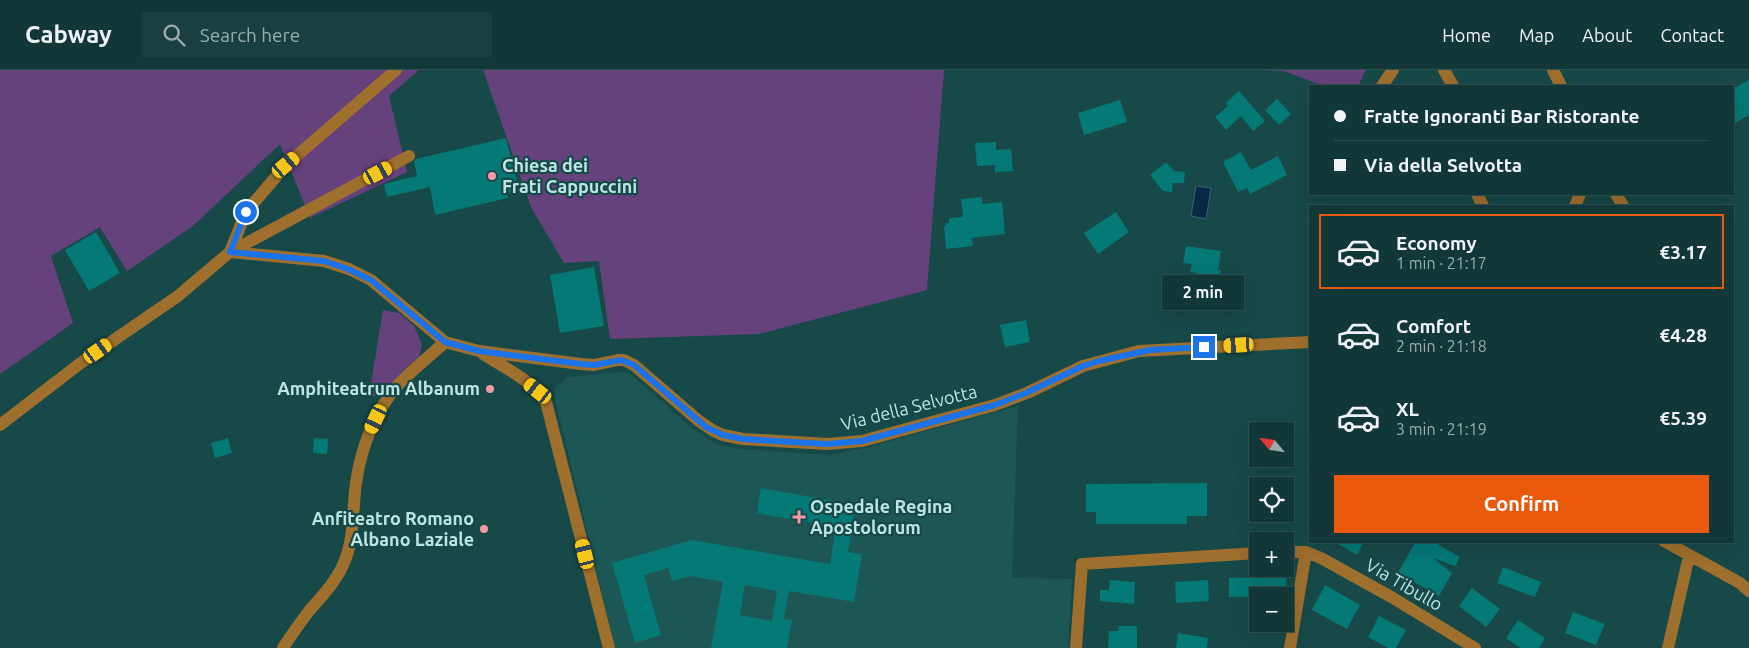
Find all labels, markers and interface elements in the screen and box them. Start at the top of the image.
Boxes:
search box [142,12,492,57]
text: Cabway [25,21,112,48]
icon: search [160,21,188,49]
text: Search here [200,24,300,46]
text: Home [1442,25,1491,45]
text: Map [1519,25,1554,45]
text: About [1582,25,1632,45]
text: Contact [1660,25,1724,45]
text: Fratte Ignoranti Bar Ristorante [1364,105,1640,127]
car [269,150,302,180]
text: Via della Selvotta [1364,154,1522,176]
place label: Chiesa dei Frati Cappuccini [502,155,637,196]
car [361,159,394,187]
marker: Chiesa dei Frati Cappuccini [486,170,498,182]
route start [235,201,257,223]
icon: car [1336,229,1381,274]
text: Economy [1396,232,1477,254]
text: €3.17 [1659,241,1707,263]
text: 1 min · 21:17 [1396,254,1487,272]
callout: 2 min [1163,274,1245,310]
text: 2 min [1183,283,1223,301]
icon: car [1336,312,1381,357]
text: Comfort [1396,315,1471,337]
text: €4.28 [1659,324,1707,346]
car [81,336,114,366]
route end [1193,336,1215,358]
car [1223,337,1254,353]
text: 2 min · 21:18 [1396,337,1487,355]
car [521,376,554,406]
place label: Amphiteatrum Albanum [277,378,480,398]
street label: Via della Selvotta [839,380,979,434]
marker: Amphiteatrum Albanum [484,383,496,395]
icon: car [1336,395,1381,440]
text: XL [1396,398,1419,420]
car [362,402,389,436]
text: €5.39 [1659,407,1707,429]
text: 3 min · 21:19 [1396,420,1487,438]
north arrow [1249,422,1294,468]
map controls [1249,422,1294,632]
button: Confirm [1334,475,1709,533]
button: locate [1249,477,1294,522]
place label: Ospedale Regina Apostolorum [810,496,952,537]
place label: Anfiteatro Romano Albano Laziale [312,508,474,549]
marker: Ospedale Regina Apostolorum [792,510,806,524]
marker: Anfiteatro Romano Albano Laziale [478,523,490,535]
button: + [1249,532,1294,577]
car [574,538,595,570]
street label: Via Tibullo [1363,554,1446,614]
button: − [1249,587,1294,632]

